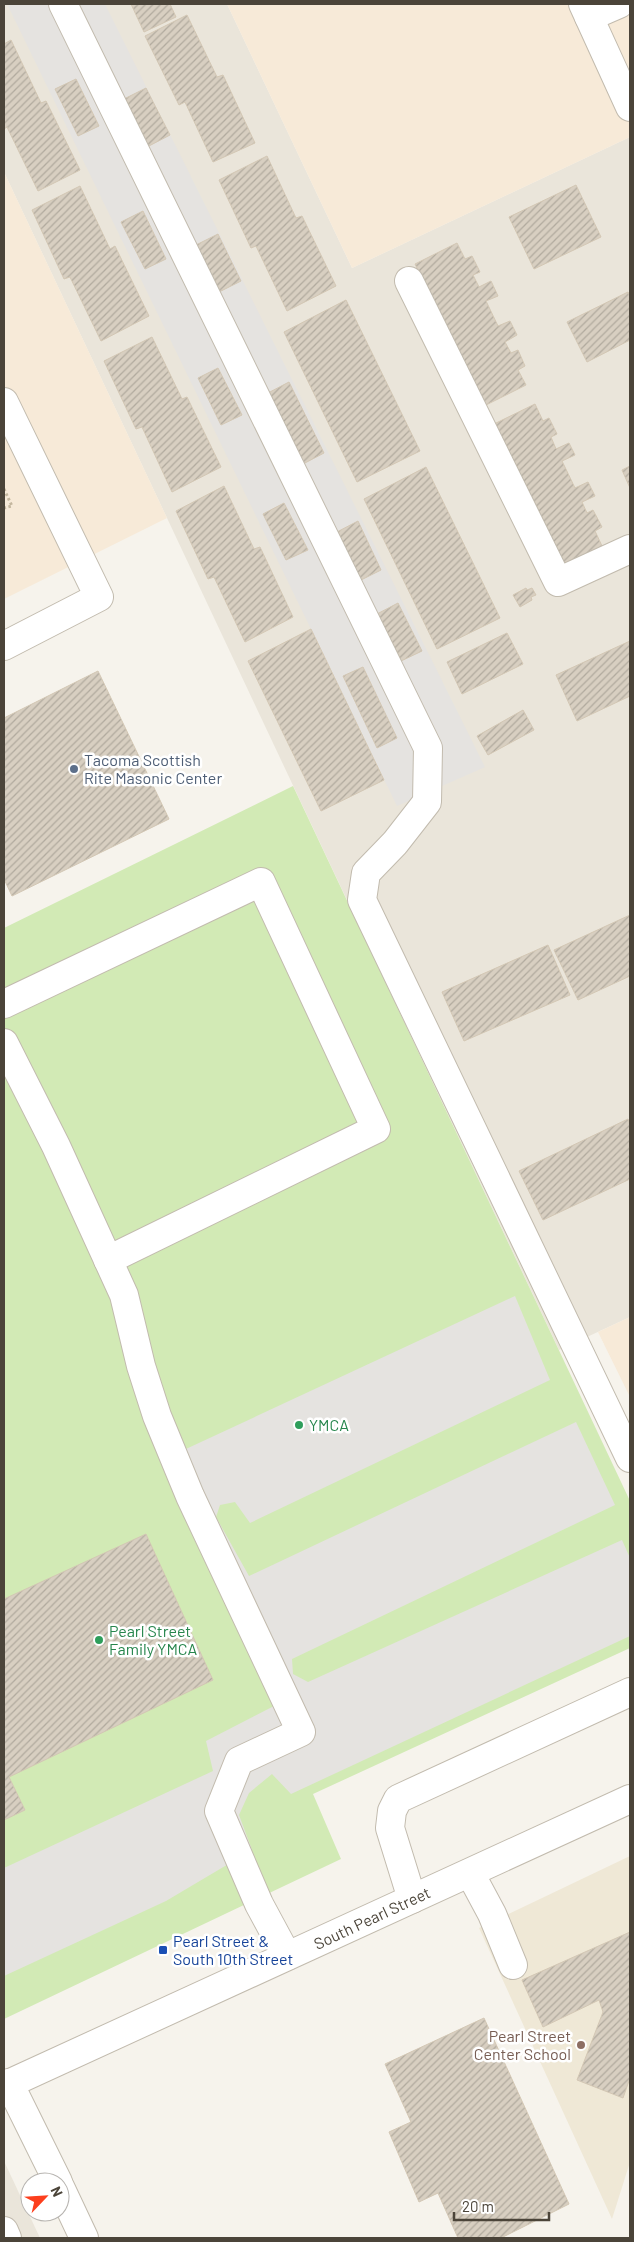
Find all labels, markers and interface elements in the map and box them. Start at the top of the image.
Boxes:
place label: Tacoma Scottish Rite Masonic Center [84,750,222,787]
marker: Tacoma Scottish Rite Masonic Center [68,763,80,775]
place label: YMCA [309,1415,349,1434]
marker: YMCA [293,1419,305,1431]
place label: Pearl Street Family YMCA [109,1621,198,1658]
marker: Pearl Street Family YMCA [93,1634,105,1646]
street label: South Pearl Street [310,1882,433,1953]
place label: Pearl Street & South 10th Street [173,1931,293,1968]
marker: Pearl Street & South 10th Street [157,1944,169,1956]
place label: Pearl Street Center School [474,2026,571,2063]
marker: Pearl Street Center School [575,2039,587,2051]
north arrow [20,2172,70,2222]
text: N [48,2183,67,2199]
scale bar [454,2190,549,2222]
text: 20 m [462,2197,494,2215]

